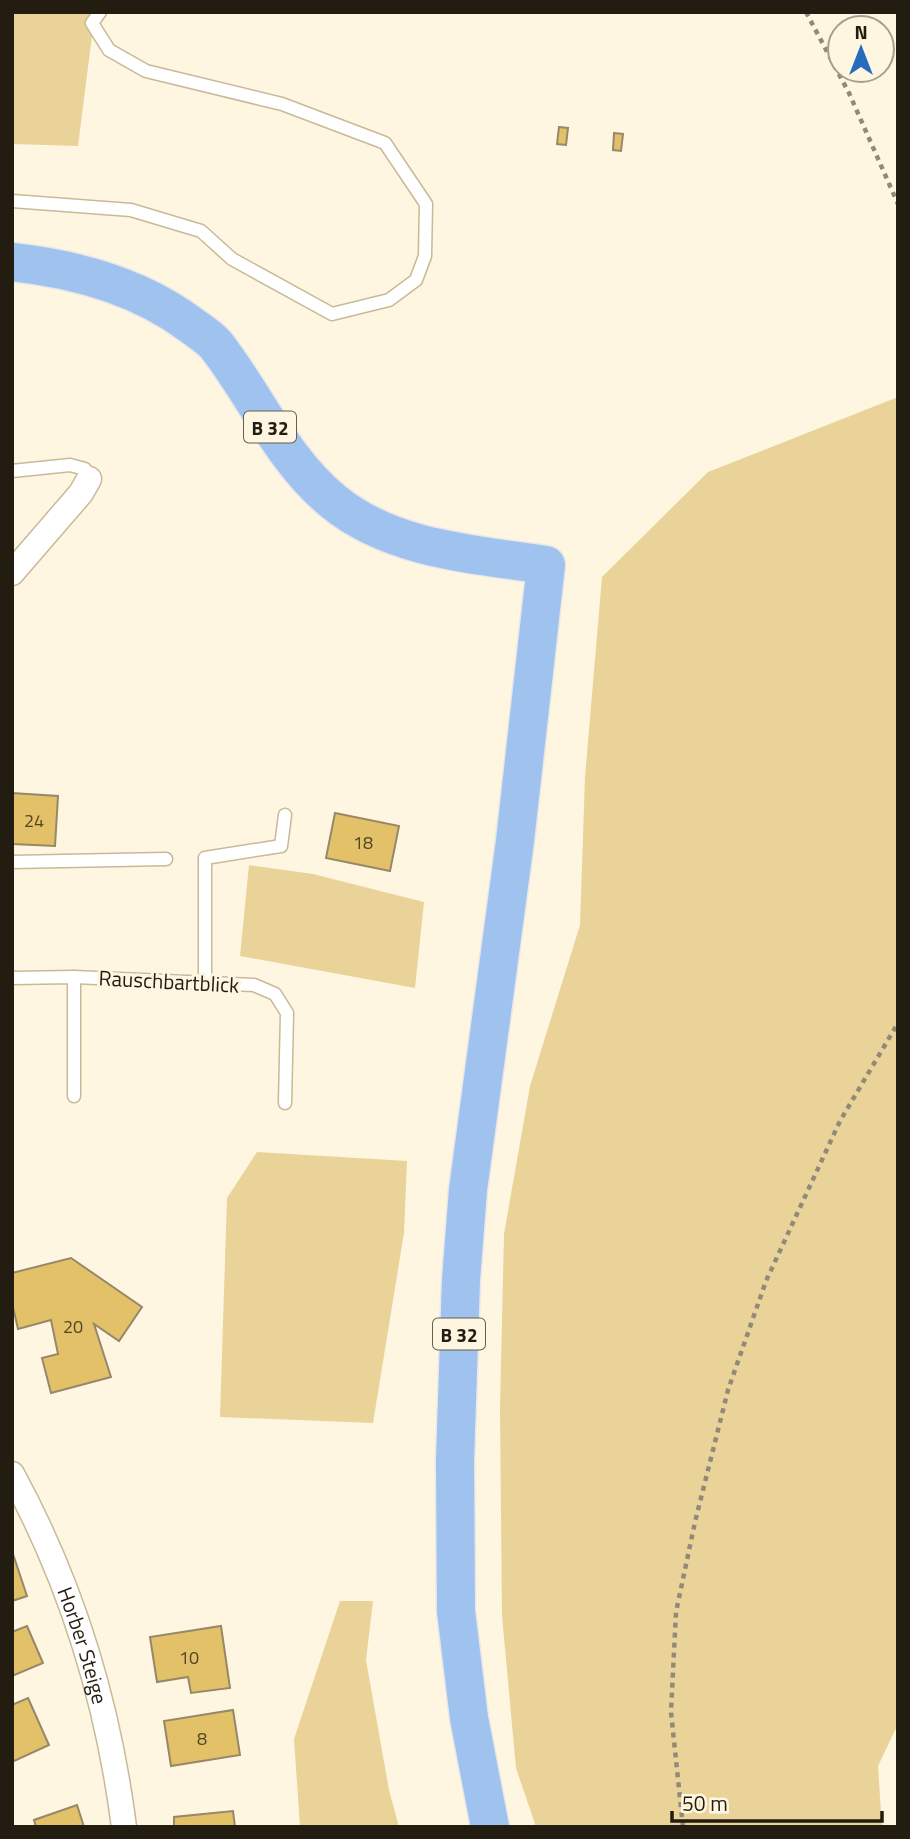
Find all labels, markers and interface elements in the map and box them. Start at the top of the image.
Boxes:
north arrow [826,14,896,84]
text: N [854,17,868,46]
road number: B 32 [244,412,296,442]
house number: 24 [24,807,44,834]
house number: 18 [353,829,373,856]
street label: Rauschbartblick [98,961,240,1001]
house number: 20 [63,1313,83,1340]
road number: B 32 [433,1318,485,1350]
street label: Horber Steige [50,1582,116,1707]
house number: 10 [179,1644,199,1671]
house number: 8 [197,1725,207,1752]
scale bar [672,1780,882,1824]
text: 50 m [682,1787,728,1819]

